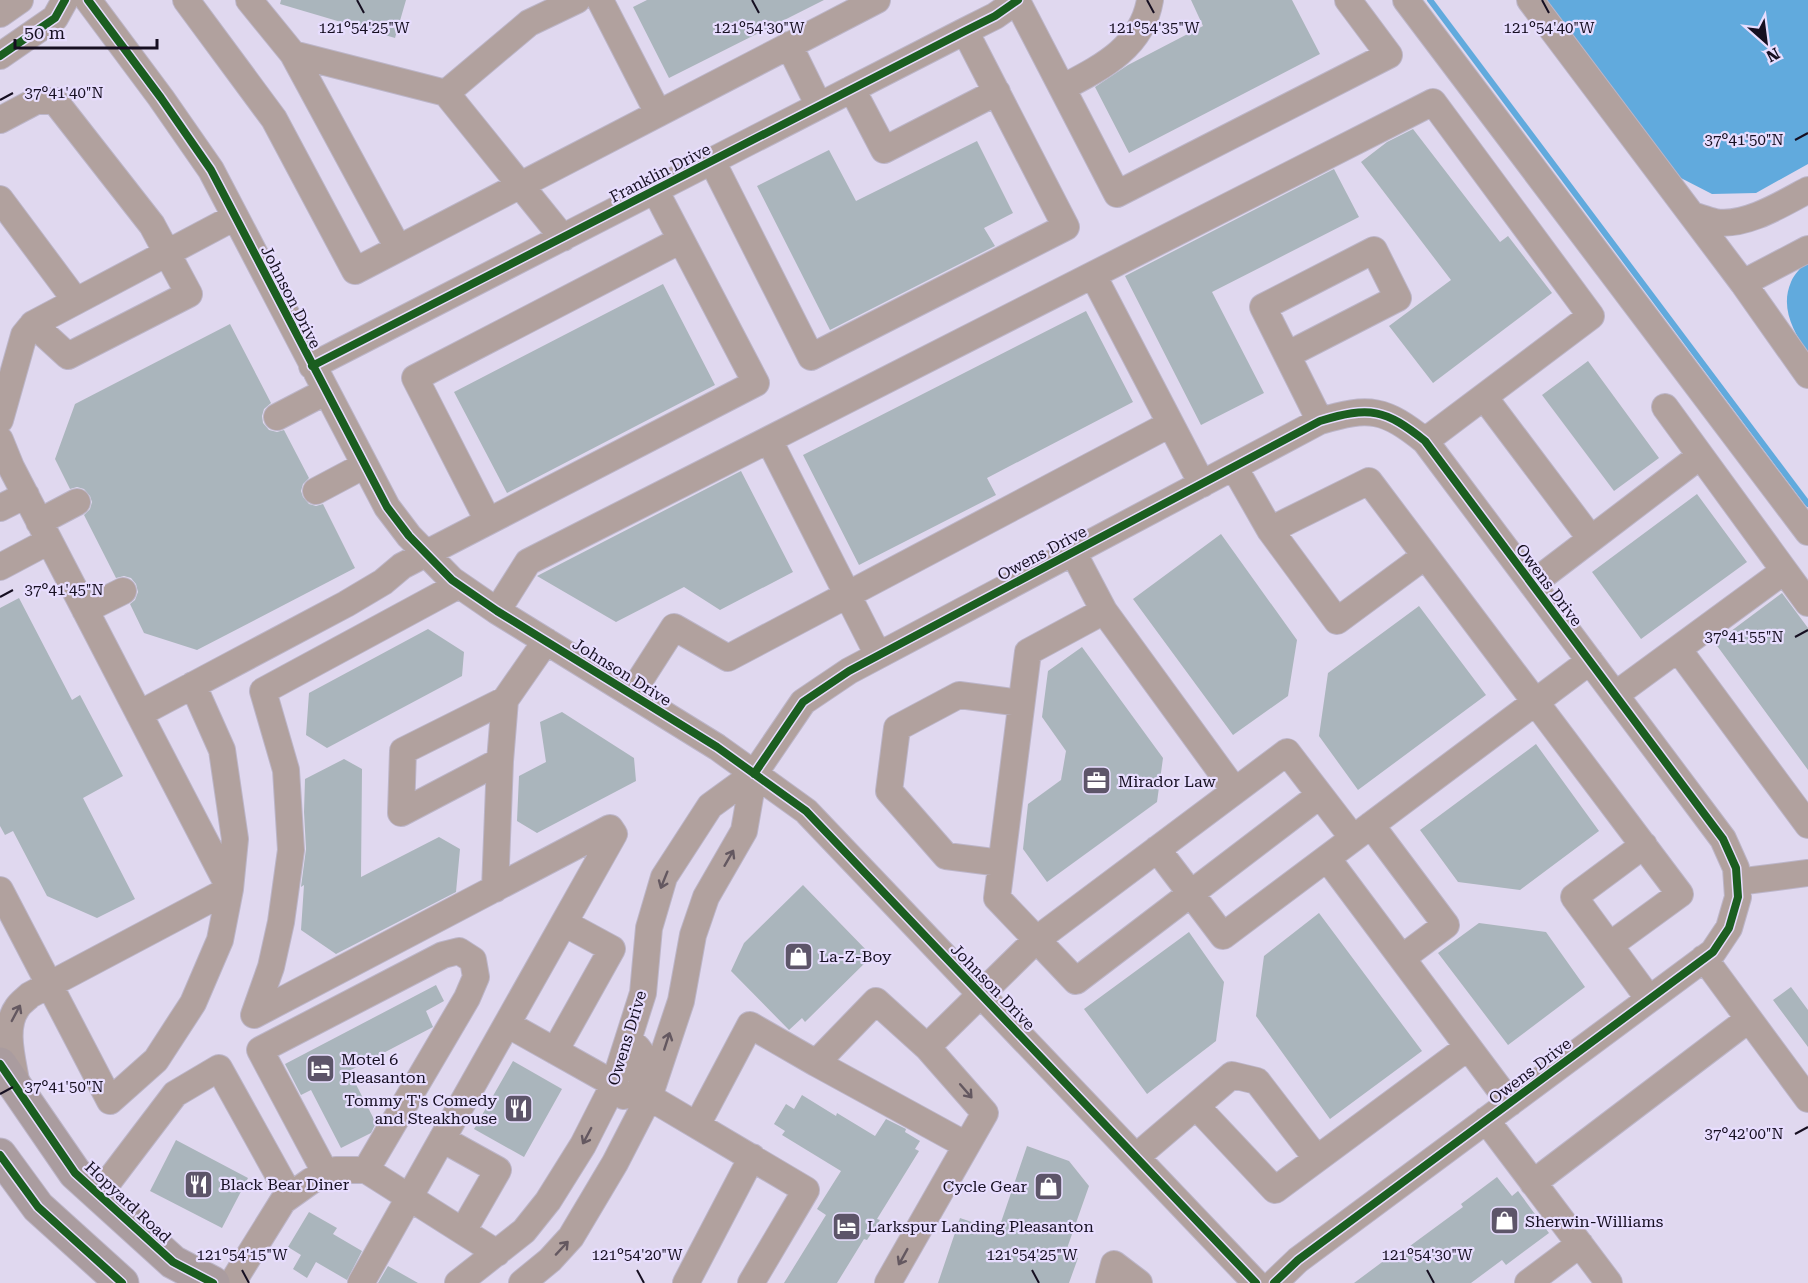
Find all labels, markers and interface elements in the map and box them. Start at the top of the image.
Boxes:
scale bar [15,12,158,50]
north arrow [1736,12,1796,72]
text: 121°54'25"W [319,19,410,37]
text: 121°54'30"W [714,19,805,37]
text: 121°54'35"W [1109,19,1200,37]
text: 121°54'40"W [1504,19,1595,37]
text: 50 m [24,22,65,43]
text: N [1763,44,1783,66]
text: 37°41'40"N [24,84,104,102]
text: 37°41'50"N [1704,131,1784,149]
street label: Franklin Drive [606,139,714,207]
street label: Johnson Drive [257,242,325,352]
street label: Owens Drive [994,521,1090,584]
street label: Owens Drive [1512,540,1586,630]
text: 37°41'45"N [24,581,104,599]
text: 37°41'55"N [1704,628,1784,646]
street label: Johnson Drive [569,634,675,710]
office icon: Mirador Law [1081,765,1113,797]
place label: Mirador Law [1118,772,1216,791]
one-way arrow [723,850,735,867]
one-way arrow [658,871,669,889]
shop icon: La-Z-Boy [782,940,814,972]
street label: Johnson Drive [947,940,1039,1034]
place label: La-Z-Boy [819,947,892,966]
street label: Owens Drive [604,988,651,1088]
one-way arrow [10,1005,22,1022]
one-way arrow [662,1032,673,1051]
street label: Owens Drive [1485,1034,1575,1108]
place label: Motel 6 Pleasanton [341,1050,426,1087]
hotel icon: Motel 6 Pleasanton [304,1052,336,1084]
text: 37°41'50"N [24,1078,104,1096]
one-way arrow [959,1083,973,1098]
place label: Tommy T's Comedy and Steakhouse [344,1091,498,1128]
restaurant icon: Tommy T's Comedy and Steakhouse [502,1093,534,1125]
text: 37°42'00"N [1704,1125,1784,1143]
one-way arrow [581,1127,593,1144]
street label: Hopyard Road [81,1157,175,1247]
restaurant icon: Black Bear Diner [183,1168,215,1200]
shop icon: Cycle Gear [1032,1170,1064,1202]
place label: Black Bear Diner [220,1175,350,1194]
place label: Cycle Gear [943,1177,1027,1196]
shop icon: Sherwin-Williams [1488,1205,1520,1237]
hotel icon: Larkspur Landing Pleasanton [830,1210,862,1242]
place label: Sherwin-Williams [1525,1212,1664,1231]
place label: Larkspur Landing Pleasanton [867,1217,1094,1236]
one-way arrow [554,1240,569,1255]
text: 121°54'15"W [197,1246,288,1264]
text: 121°54'20"W [592,1246,683,1264]
text: 121°54'25"W [987,1246,1078,1264]
text: 121°54'30"W [1382,1246,1473,1264]
one-way arrow [897,1248,908,1266]

